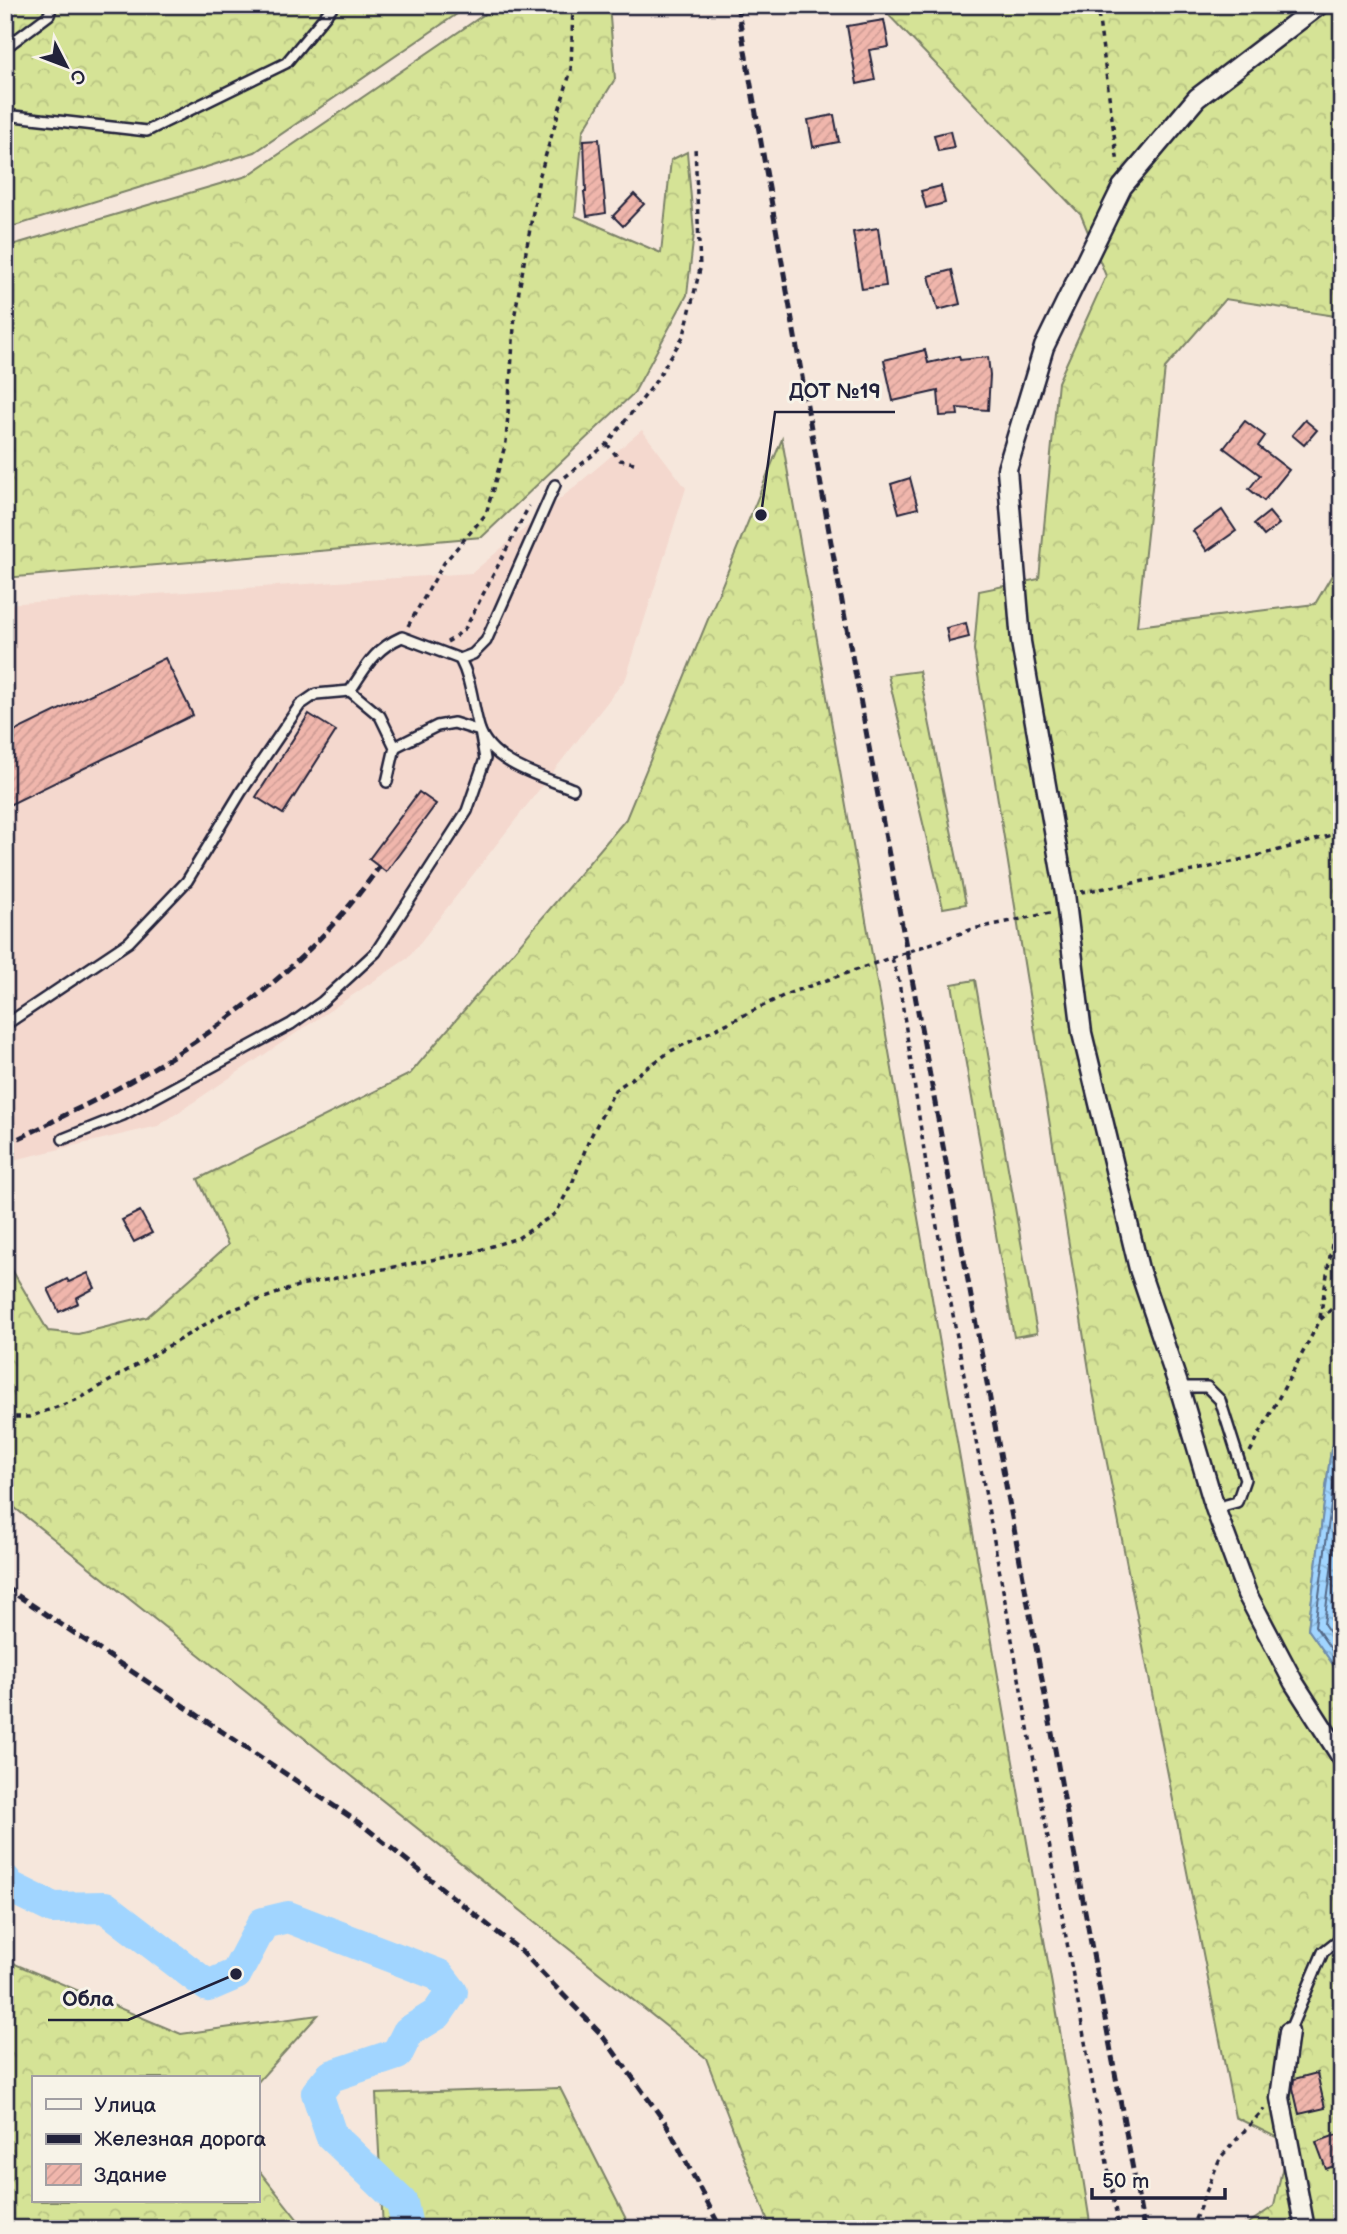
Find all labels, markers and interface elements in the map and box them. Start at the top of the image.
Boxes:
north arrow [32,32,102,102]
text: С [65,64,90,89]
callout: ДОТ №19 [775,370,895,412]
text: ДОТ №19 [789,379,881,404]
callout: Обла [48,1978,128,2020]
text: Обла [62,1987,115,2012]
legend [32,2076,259,2202]
text: Улица [94,2093,157,2118]
text: Железная дорога [94,2127,267,2152]
scale bar [1092,2157,1224,2201]
text: Здание [94,2163,167,2188]
text: 50 m [1102,2169,1149,2194]

